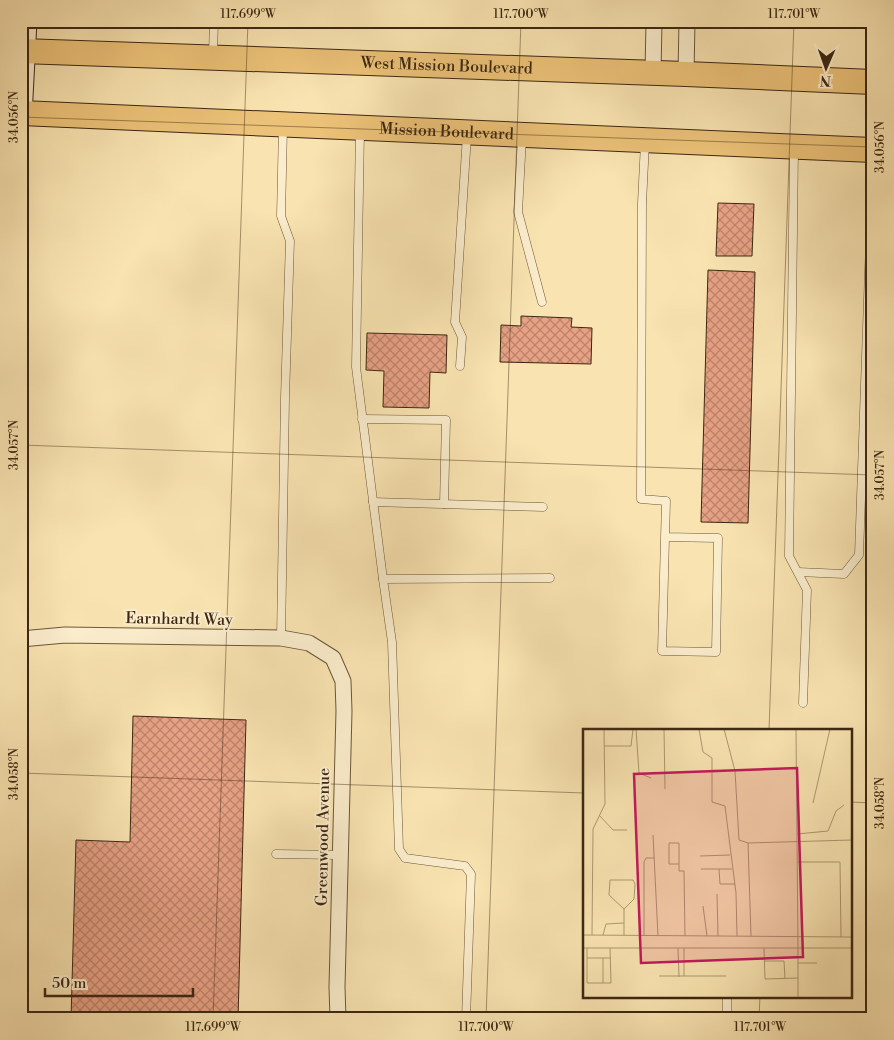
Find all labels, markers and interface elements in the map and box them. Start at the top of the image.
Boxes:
text: 117.699°W [220,7,277,22]
text: 117.700°W [493,7,550,22]
text: 117.701°W [768,7,821,22]
north arrow [802,42,852,92]
street label: West Mission Boulevard [359,53,533,79]
text: N [820,71,831,89]
text: 34.056°N [7,91,22,143]
street label: Mission Boulevard [379,119,514,144]
text: 34.056°N [873,121,888,173]
text: 34.057°N [7,420,22,470]
text: 34.057°N [873,450,888,500]
street label: Earnhardt Way [125,608,233,630]
inset map [583,729,852,998]
text: 34.058°N [7,748,22,800]
street label: Greenwood Avenue [312,768,334,906]
text: 34.058°N [873,777,888,829]
scale bar [45,965,192,997]
text: 50 m [52,974,86,993]
text: 117.699°W [185,1020,242,1035]
text: 117.700°W [458,1020,515,1035]
text: 117.701°W [734,1020,787,1035]

